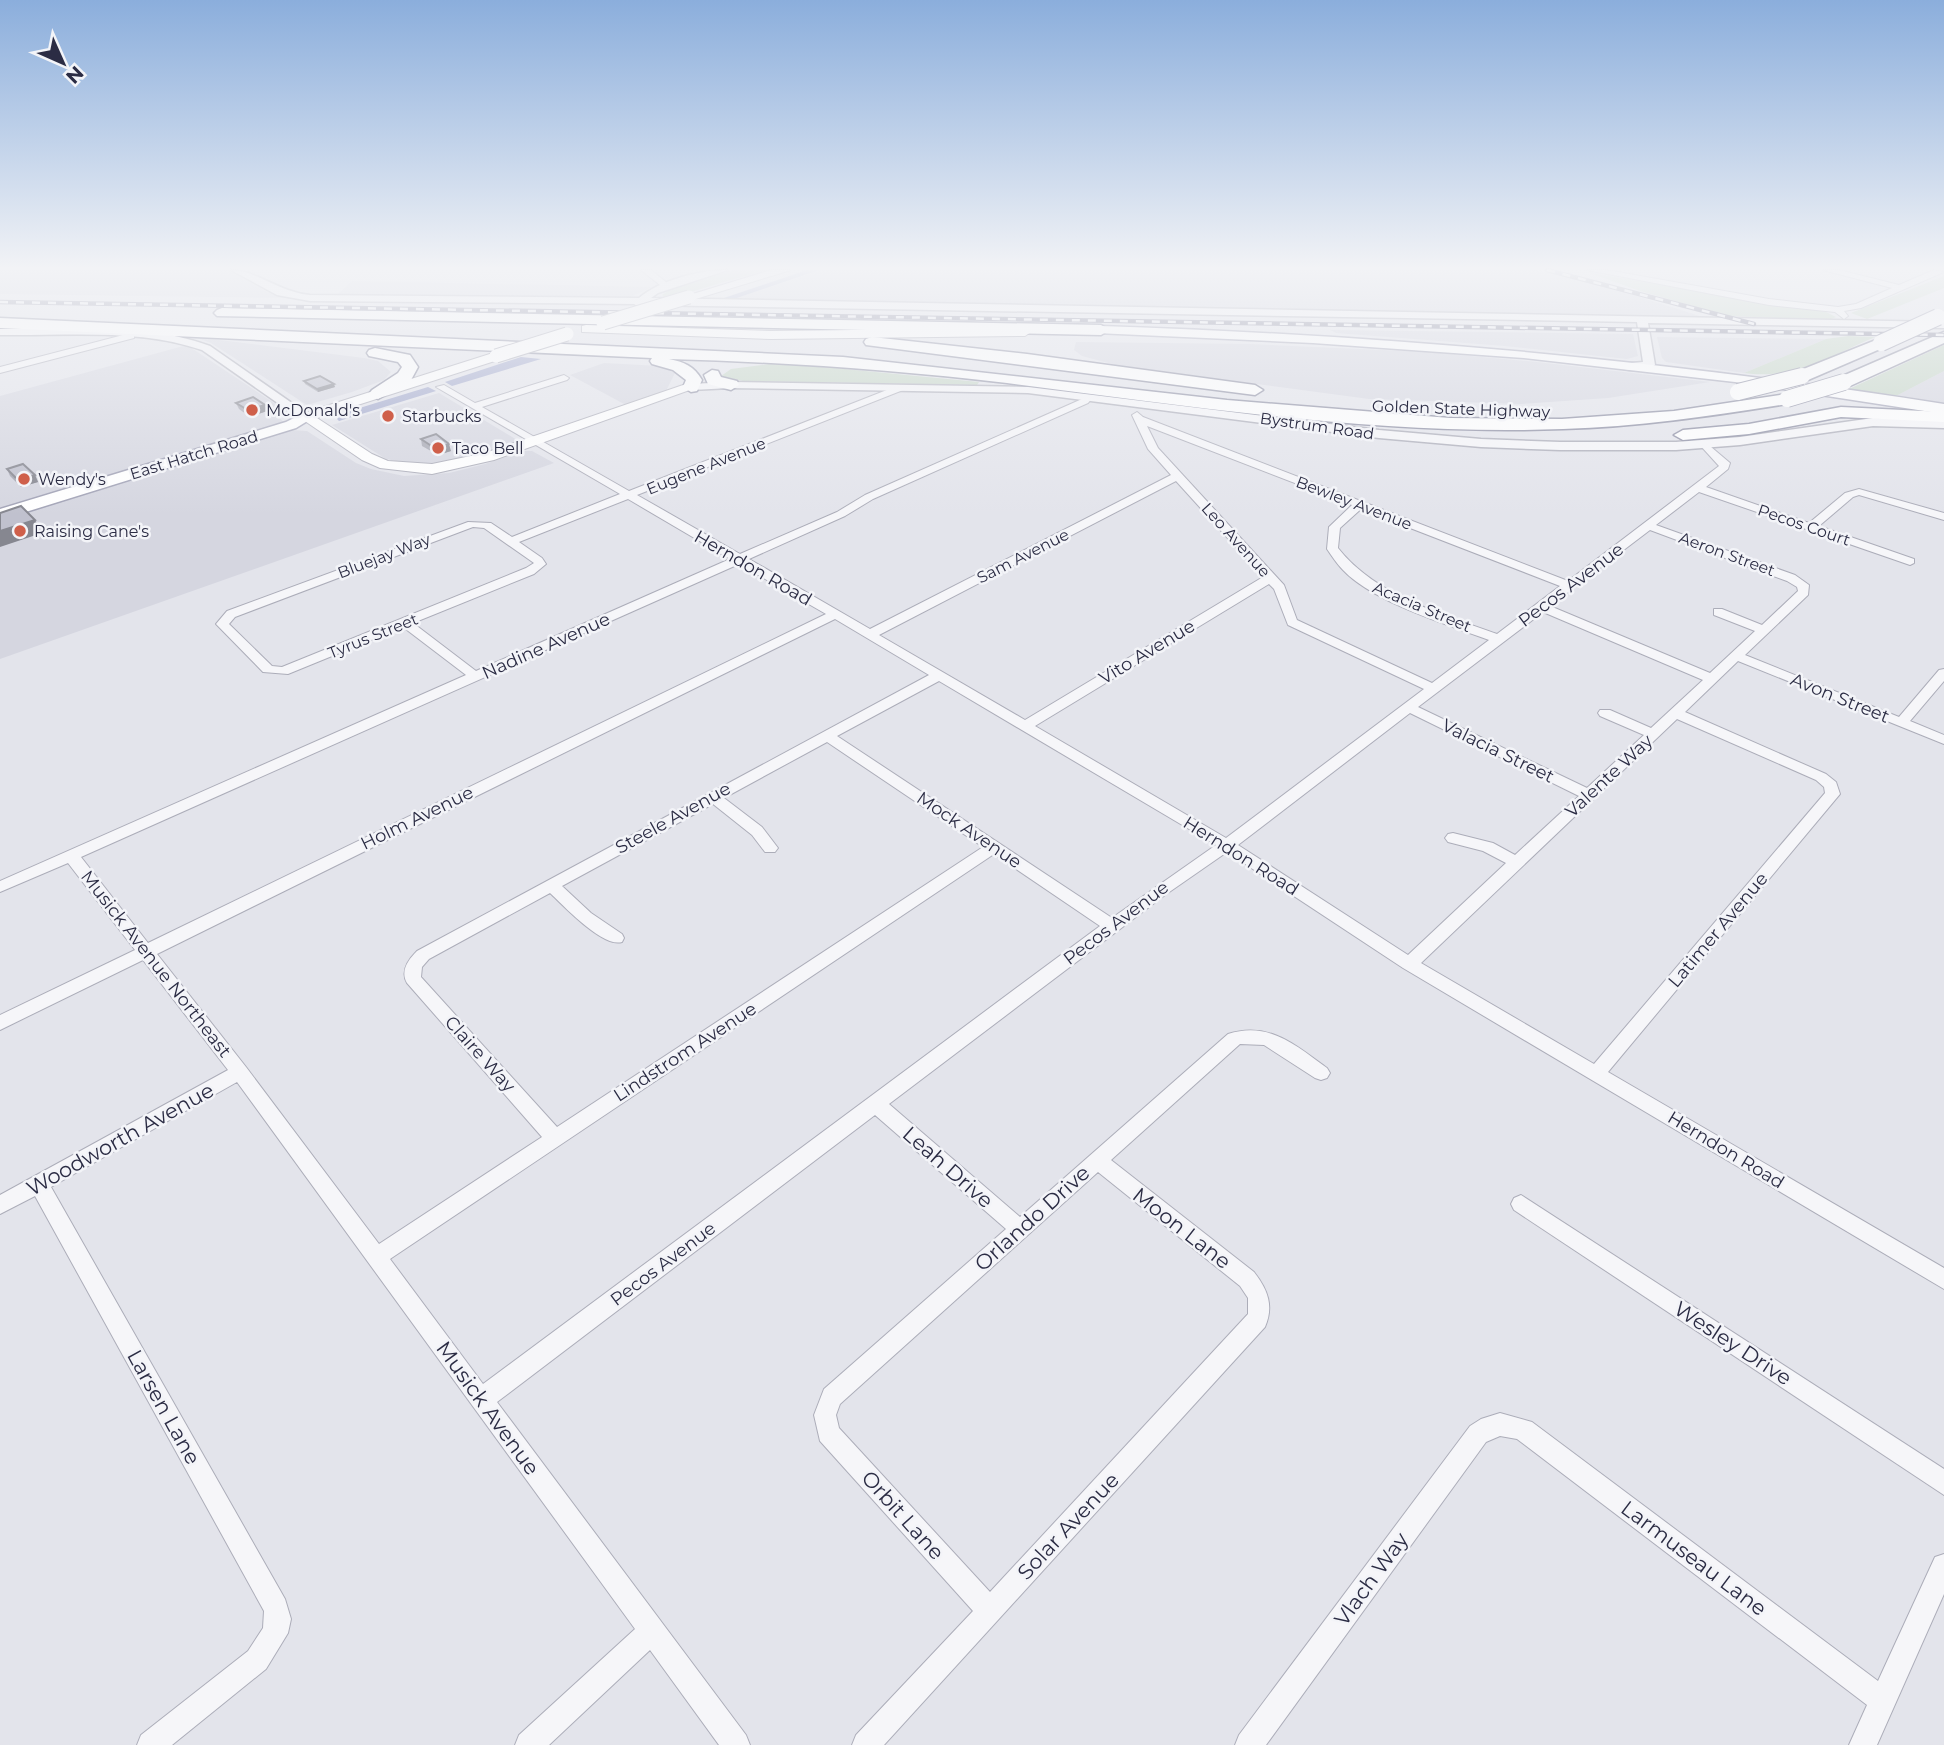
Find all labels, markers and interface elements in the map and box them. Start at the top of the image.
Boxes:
north arrow [28,28,98,98]
text: N [61,61,88,88]
street label: Golden State Highway [1372,396,1551,422]
place label: McDonald's [266,401,360,420]
marker: McDonald's [244,402,260,418]
place label: Starbucks [402,407,482,426]
marker: Starbucks [380,408,396,424]
street label: Bystrum Road [1259,409,1375,443]
street label: East Hatch Road [128,426,260,484]
street label: Eugene Avenue [644,433,768,499]
place label: Taco Bell [452,439,524,458]
marker: Taco Bell [430,440,446,456]
place label: Wendy's [38,470,106,489]
marker: Wendy's [16,471,32,487]
street label: Bewley Avenue [1293,472,1415,534]
street label: Leo Avenue [1198,499,1274,581]
street label: Pecos Court [1755,500,1853,550]
place label: Raising Cane's [34,522,149,541]
marker: Raising Cane's [12,523,28,539]
street label: Herndon Road [690,525,816,611]
street label: Sam Avenue [974,525,1072,587]
street label: Aeron Street [1676,528,1778,580]
street label: Bluejay Way [335,529,433,582]
street label: Pecos Avenue [1514,538,1628,632]
street label: Acacia Street [1370,578,1475,636]
street label: Nadine Avenue [478,608,614,684]
street label: Tyrus Street [325,609,421,663]
street label: Vito Avenue [1095,615,1199,689]
street label: Avon Street [1787,668,1893,728]
street label: Valacia Street [1438,714,1558,788]
street label: Valente Way [1561,730,1658,822]
street label: Steele Avenue [612,777,734,859]
street label: Holm Avenue [357,781,477,855]
street label: Mock Avenue [912,787,1026,873]
street label: Herndon Road [1179,812,1303,900]
street label: Musick Avenue Northeast [76,866,236,1062]
street label: Latimer Avenue [1664,868,1773,992]
street label: Pecos Avenue [1059,876,1173,970]
street label: Lindstrom Avenue [609,998,761,1106]
street label: Claire Way [440,1011,520,1097]
street label: Woodworth Avenue [22,1077,218,1201]
street label: Herndon Road [1664,1107,1788,1193]
street label: Leah Drive [898,1121,998,1213]
street label: Orlando Drive [969,1160,1095,1276]
street label: Moon Lane [1128,1182,1236,1274]
street label: Pecos Avenue [606,1217,720,1311]
street label: Wesley Drive [1669,1296,1797,1390]
street label: Musick Avenue [431,1336,545,1480]
street label: Larsen Lane [122,1345,206,1469]
street label: Orbit Lane [856,1465,950,1565]
street label: Solar Avenue [1012,1467,1124,1585]
street label: Larmuseau Lane [1616,1495,1772,1621]
street label: Vlach Way [1329,1527,1414,1631]

